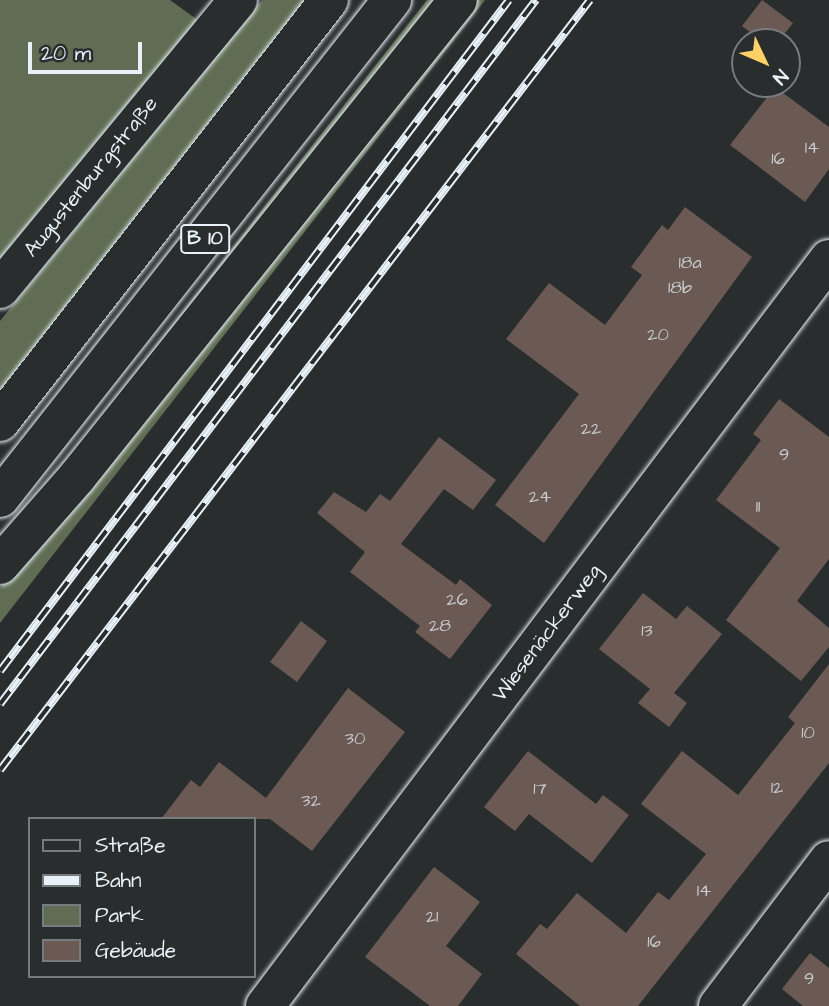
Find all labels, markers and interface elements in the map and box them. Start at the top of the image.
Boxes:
scale bar [32,28,145,72]
north arrow [731,28,801,98]
text: 20 m [41,39,91,68]
text: N [766,63,794,90]
street label: Augustenburgstraße [19,92,163,262]
house number: 14 [805,137,819,159]
house number: 16 [771,148,785,170]
road number: B 10 [179,224,231,255]
house number: 18a [678,252,702,274]
house number: 18b [668,277,692,299]
house number: 20 [647,324,669,346]
house number: 22 [581,418,601,440]
house number: 9 [779,444,789,466]
house number: 24 [529,486,551,508]
house number: 11 [756,496,760,518]
street label: Wiesenäckerweg [487,559,607,707]
house number: 26 [446,589,468,611]
house number: 28 [429,615,451,637]
house number: 13 [641,620,653,642]
house number: 10 [801,722,815,744]
house number: 30 [345,728,365,750]
house number: 12 [771,777,783,799]
house number: 17 [533,778,547,800]
house number: 32 [301,790,321,812]
legend [28,817,256,978]
text: Straße [95,831,166,860]
text: Bahn [95,866,142,895]
house number: 14 [697,880,711,902]
text: Park [95,901,144,930]
house number: 21 [426,906,438,928]
house number: 16 [647,931,661,953]
text: Gebäude [95,936,176,965]
house number: 9 [804,968,814,990]

